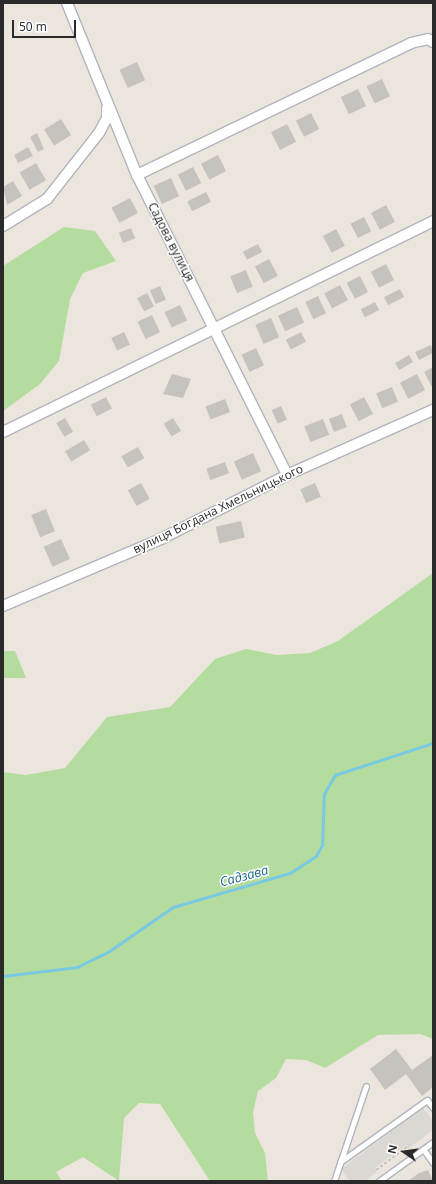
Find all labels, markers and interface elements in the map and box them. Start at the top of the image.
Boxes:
scale bar [14,12,78,38]
text: 50 m [19,18,47,35]
street label: Садова вулиця [145,200,197,284]
street label: вулиця Богдана Хмельницького [131,461,305,557]
water label: Садзава [218,862,270,890]
north arrow [384,1132,424,1172]
text: N [384,1143,400,1155]

